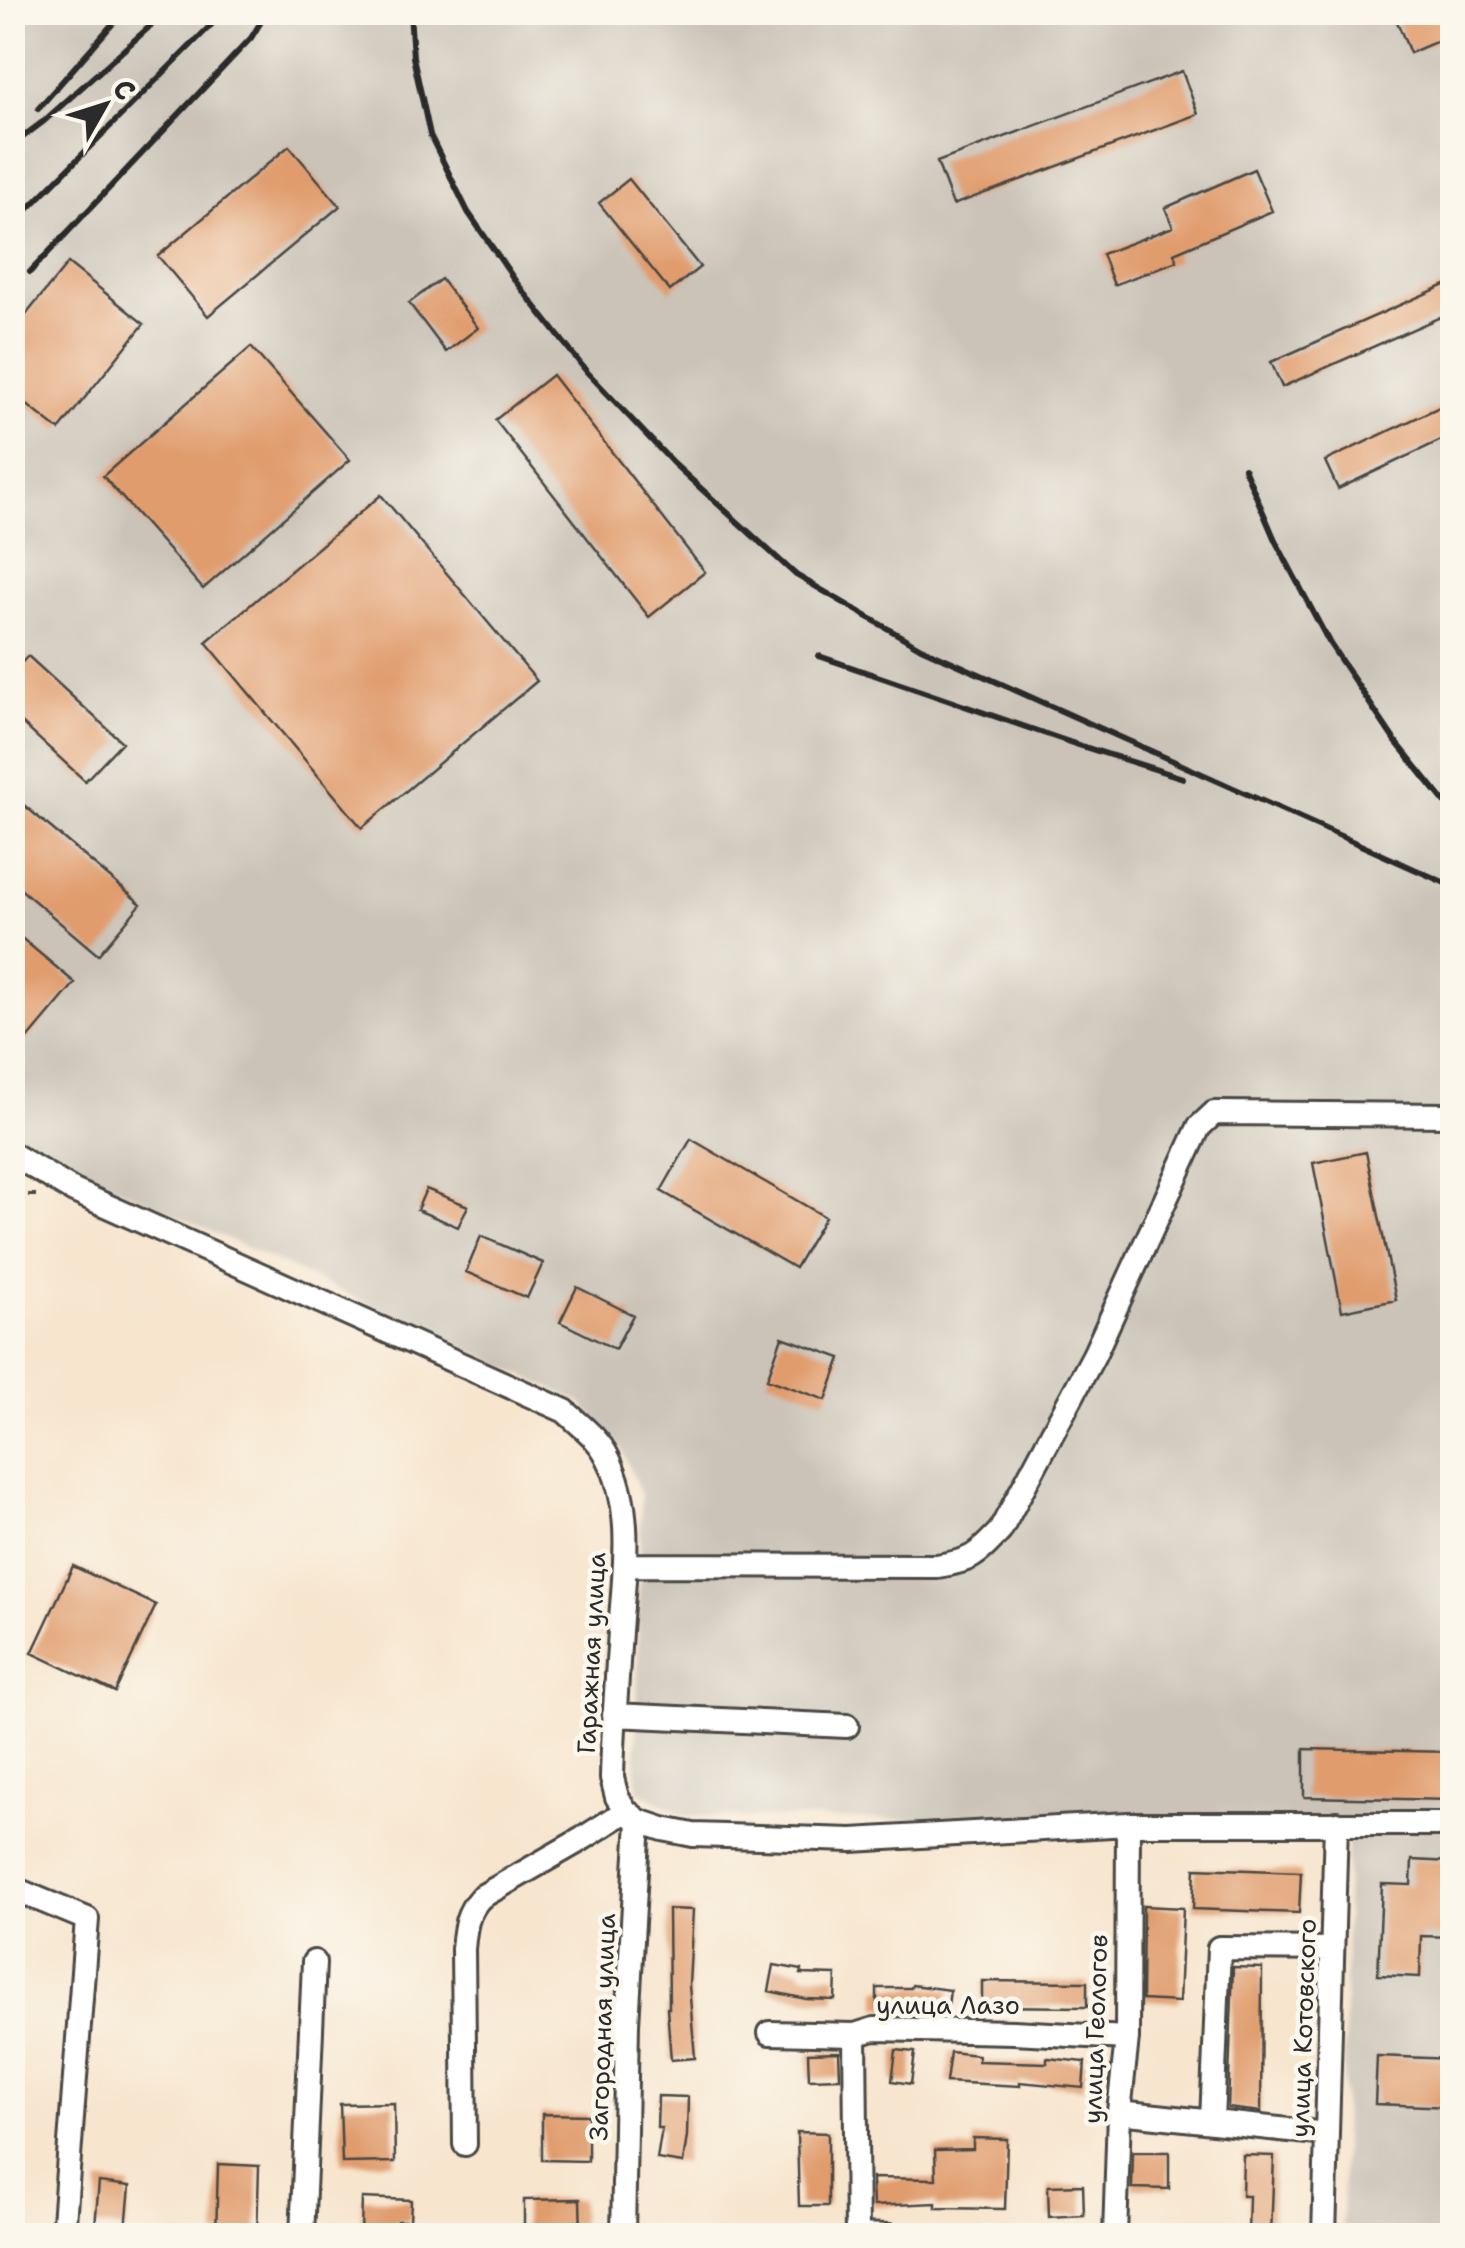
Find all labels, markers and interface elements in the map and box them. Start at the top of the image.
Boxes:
north arrow [55,55,155,155]
text: С [104,71,145,108]
street label: Гаражная улица [569,1551,613,1755]
street label: Загородная улица [581,1912,623,2141]
street label: улица Котовского [1282,1918,1324,2138]
street label: улица Геологов [1075,1934,1115,2124]
street label: улица Лазо [876,1988,1020,2022]

